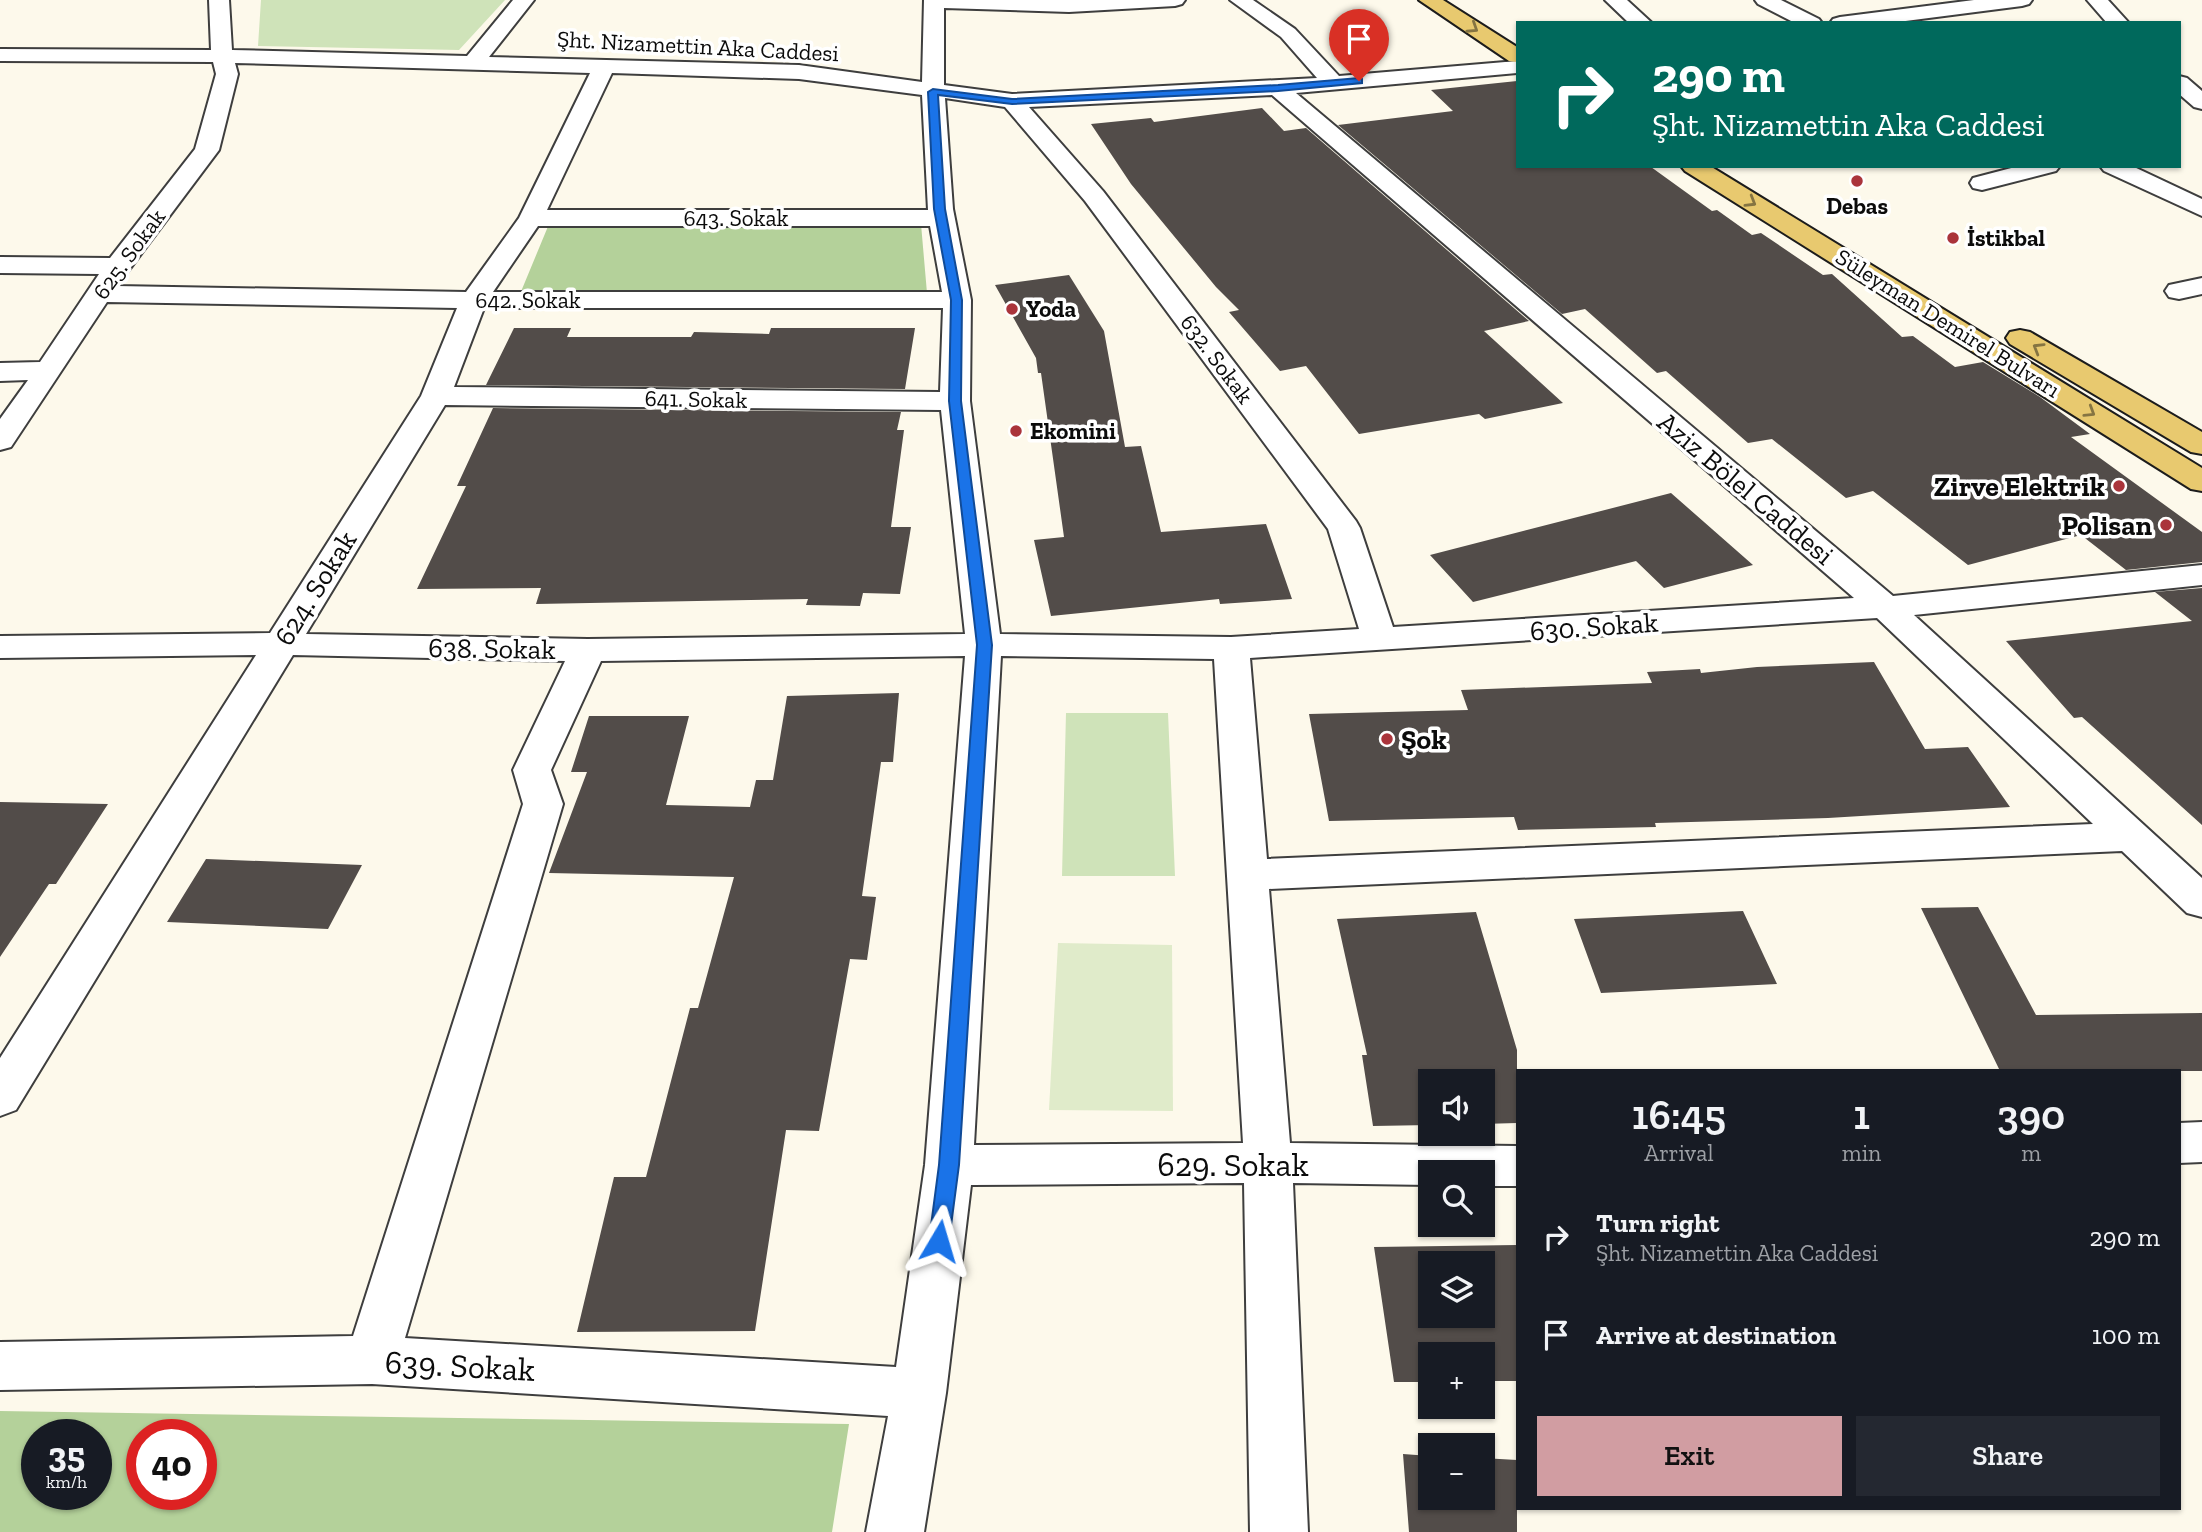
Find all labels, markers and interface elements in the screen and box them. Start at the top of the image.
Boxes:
pin [1329,9,1389,81]
icon: arrive [1340,20,1378,58]
one-way arrow [1465,20,1478,33]
street label: Şht. Nizamettin Aka Caddesi [556,25,840,67]
text: 290 m [1652,46,1785,105]
icon: right [1537,49,1628,140]
text: Şht. Nizamettin Aka Caddesi [1652,106,2045,144]
marker: Debas [1849,173,1865,189]
place label: Debas [1826,192,1888,220]
one-way arrow [1743,193,1756,206]
street label: 625. Sokak [87,203,171,305]
street label: 643. Sokak [683,204,789,232]
place label: İstikbal [1967,224,2046,252]
marker: İstikbal [1945,230,1961,246]
street label: Süleyman Demirel Bulvarı [1831,242,2065,404]
street label: 642. Sokak [475,286,581,314]
place label: Yoda [1026,295,1076,323]
marker: Yoda [1004,301,1020,317]
street label: 632. Sokak [1174,309,1260,409]
one-way arrow [2032,344,2045,357]
street label: 641. Sokak [644,384,748,414]
one-way arrow [2082,404,2095,417]
street label: Aziz Bölel Caddesi [1651,405,1841,572]
place label: Ekomini [1030,417,1116,445]
marker: Ekomini [1008,423,1024,439]
place label: Zirve Elektrik [1934,470,2106,503]
marker: Zirve Elektrik [2111,478,2127,494]
place label: Polisan [2061,509,2152,542]
marker: Polisan [2158,517,2174,533]
street label: 624. Sokak [267,525,364,652]
street label: 630. Sokak [1529,606,1660,647]
street label: 638. Sokak [428,631,556,666]
place label: Şok [1401,723,1447,756]
marker: Şok [1379,731,1395,747]
map controls [1418,1069,1495,1510]
button: sound [1418,1069,1495,1146]
text: 16:45 [1632,1089,1726,1140]
text: 1 [1853,1089,1870,1140]
text: 390 [1997,1089,2065,1140]
text: Arrival [1644,1139,1714,1167]
text: min [1842,1139,1881,1167]
text: m [2021,1139,2041,1167]
street label: 629. Sokak [1157,1145,1309,1184]
button: search [1418,1160,1495,1237]
position arrow [902,1204,976,1278]
text: Turn right [1596,1207,1719,1239]
icon: right [1537,1218,1575,1256]
text: 290 m [2089,1221,2160,1253]
text: Şht. Nizamettin Aka Caddesi [1596,1239,1878,1267]
button: layers [1418,1251,1495,1328]
icon: arrive [1537,1316,1575,1354]
text: Arrive at destination [1596,1319,1836,1351]
text: 100 m [2092,1319,2160,1351]
street label: 639. Sokak [384,1342,536,1389]
button: + [1418,1342,1495,1419]
button: Exit [1537,1416,1842,1496]
button: Share [1856,1416,2160,1496]
speed limit sign: 40 [126,1419,217,1510]
button: − [1418,1433,1495,1510]
text: 35 [48,1434,85,1476]
text: km/h [46,1471,87,1493]

